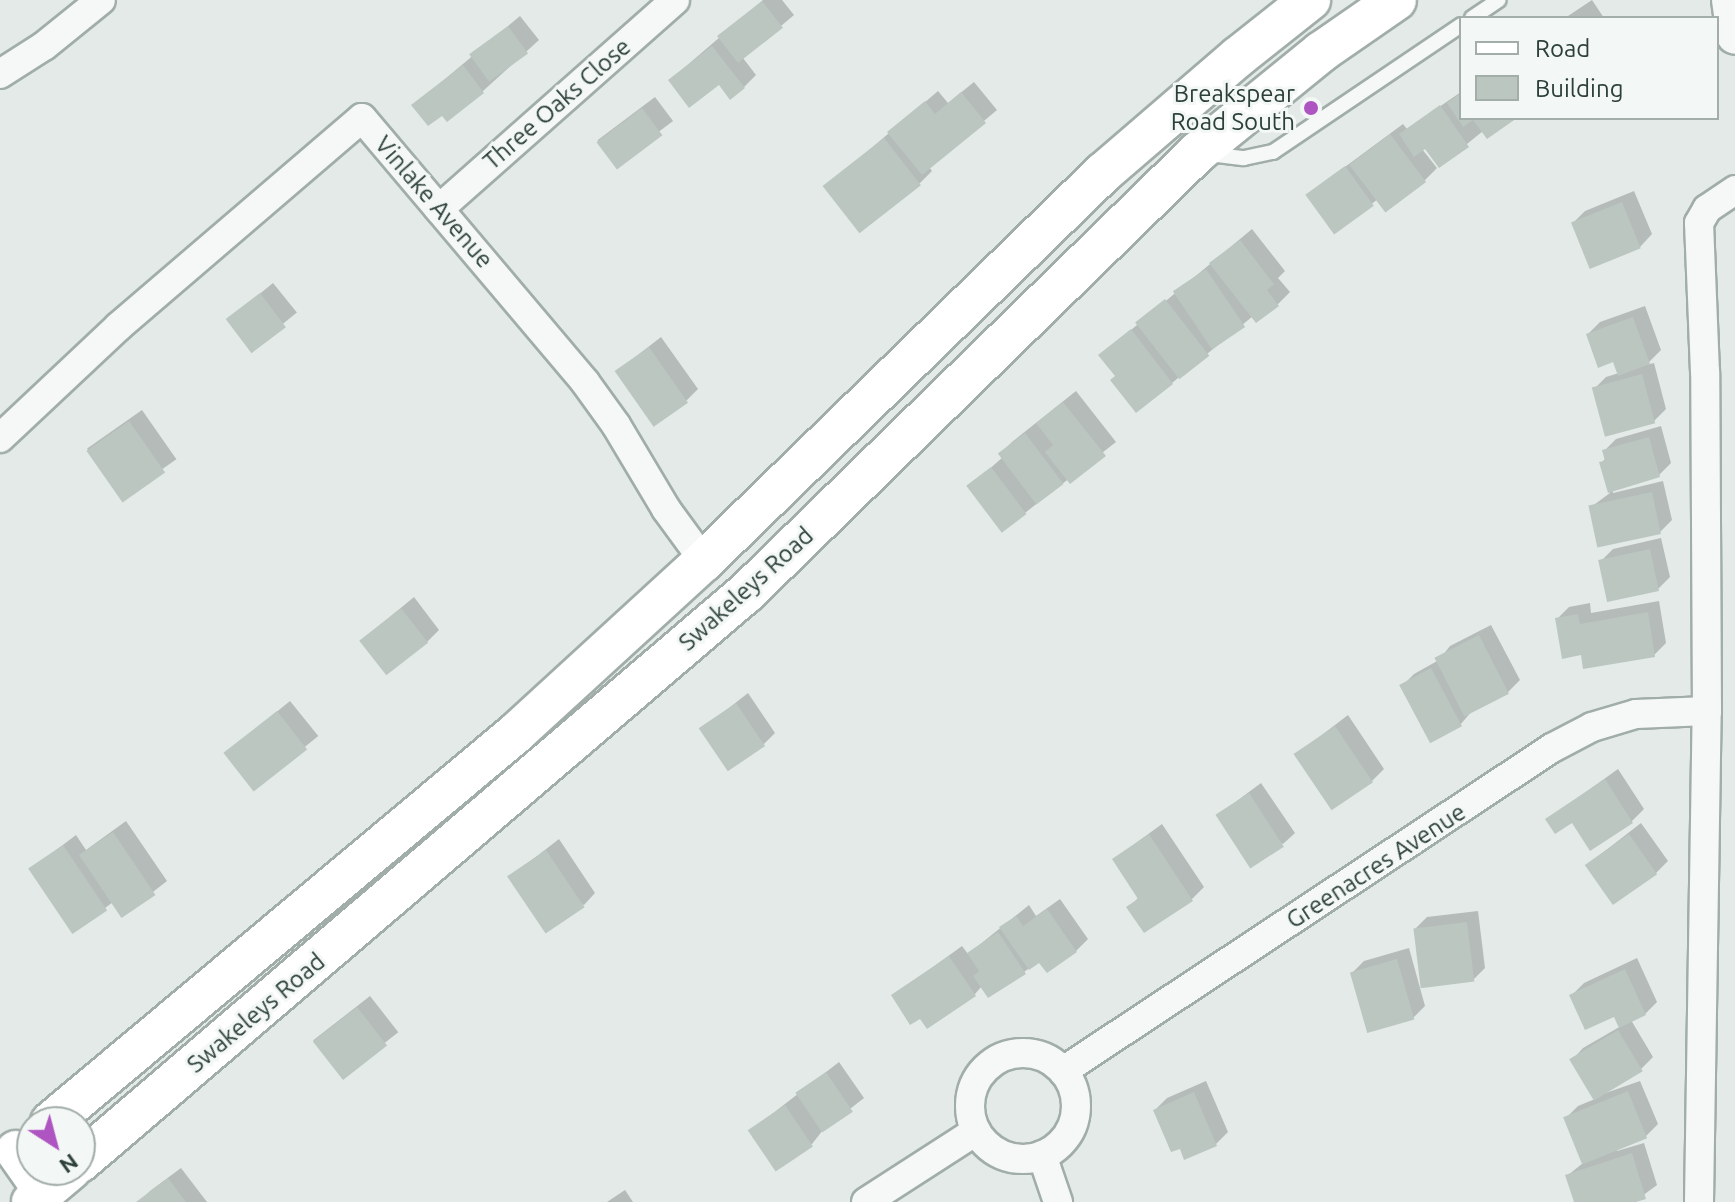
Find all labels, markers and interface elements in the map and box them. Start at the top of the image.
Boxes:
legend [1459,16,1719,120]
street label: Three Oaks Close [477,32,637,176]
text: Road [1535,35,1590,62]
text: Building [1535,75,1623,102]
place label: Breakspear Road South [1171,80,1295,136]
marker: Breakspear Road South [1302,99,1320,117]
street label: Vinlake Avenue [369,130,499,274]
street label: Swakeleys Road [673,521,819,657]
street label: Greenacres Avenue [1281,797,1471,935]
street label: Swakeleys Road [181,947,331,1079]
north arrow [16,1106,96,1186]
text: N [55,1149,83,1179]

